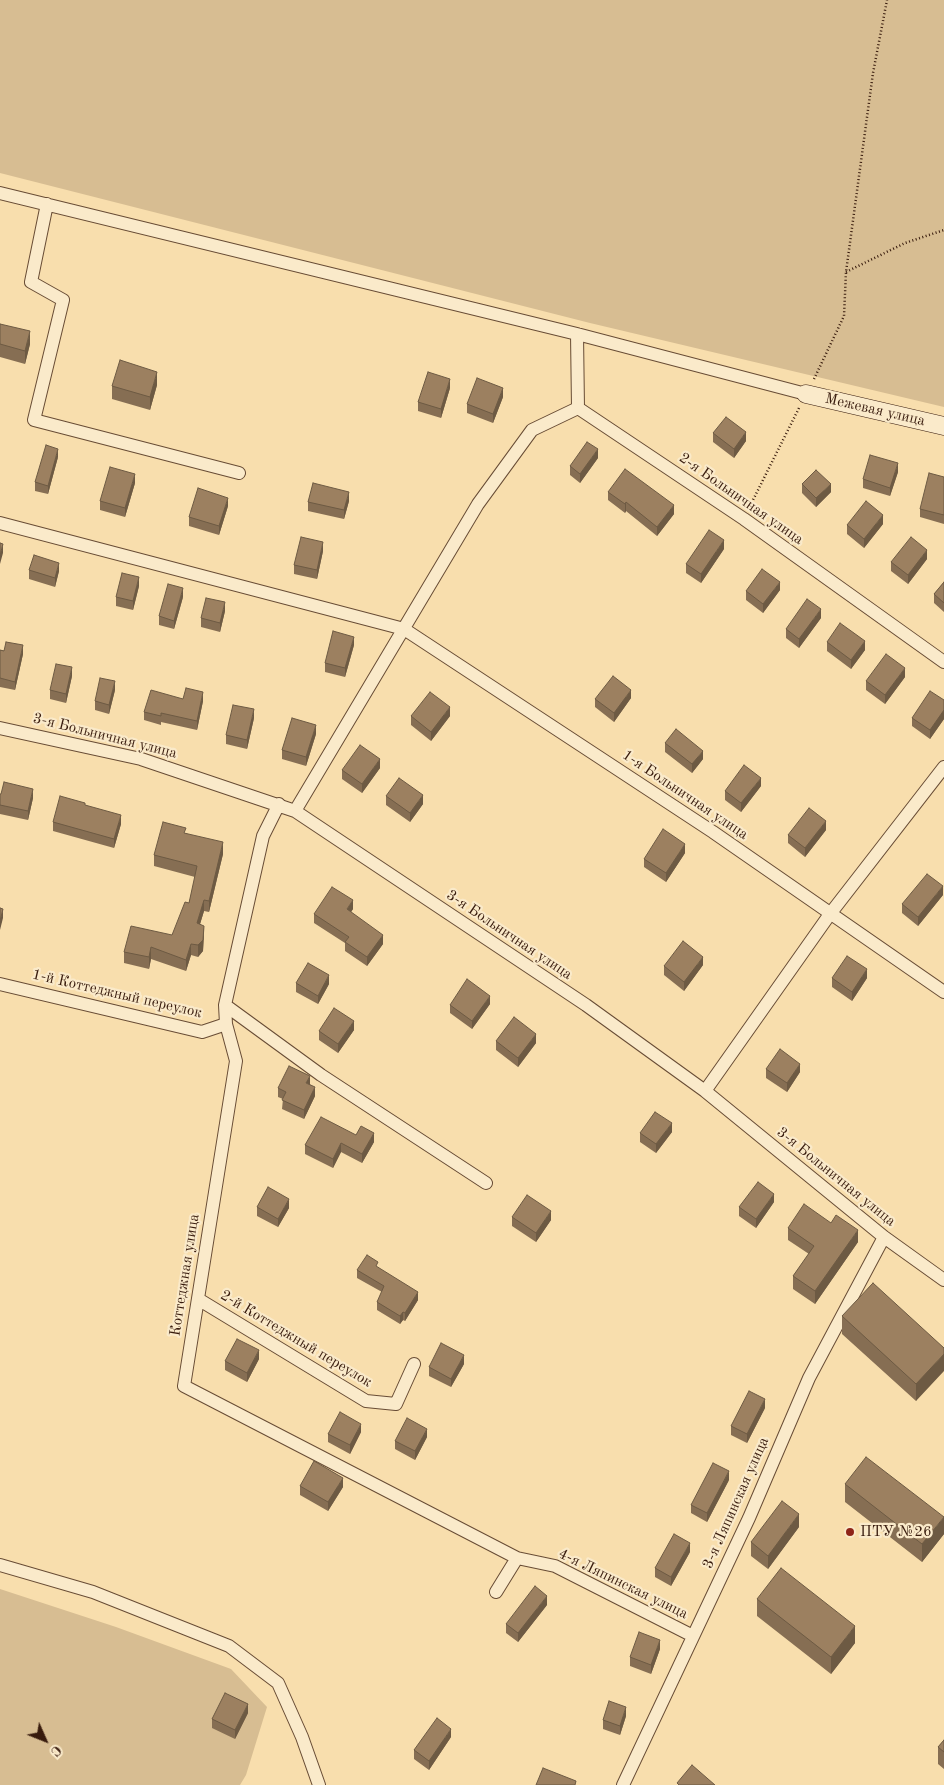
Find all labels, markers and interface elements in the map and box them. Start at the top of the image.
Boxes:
street label: Межевая улица [823,390,927,430]
street label: 2-я Больничная улица [675,449,807,549]
street label: 3-я Больничная улица [31,709,179,763]
street label: 1-я Больничная улица [619,746,751,844]
street label: 3-я Больничная улица [443,886,575,984]
street label: 1-й Коттеджный переулок [30,966,204,1022]
street label: 3-я Больничная улица [773,1123,899,1231]
street label: Коттеджная улица [166,1213,204,1337]
street label: 2-й Коттеджный переулок [217,1287,375,1391]
street label: 3-я Ляпинская улица [699,1434,773,1572]
place label: ПТУ №26 [860,1523,932,1541]
marker: ПТУ №26 [844,1526,856,1538]
street label: 4-я Ляпинская улица [555,1545,691,1623]
north arrow [20,1715,70,1765]
text: С [48,1742,64,1759]

